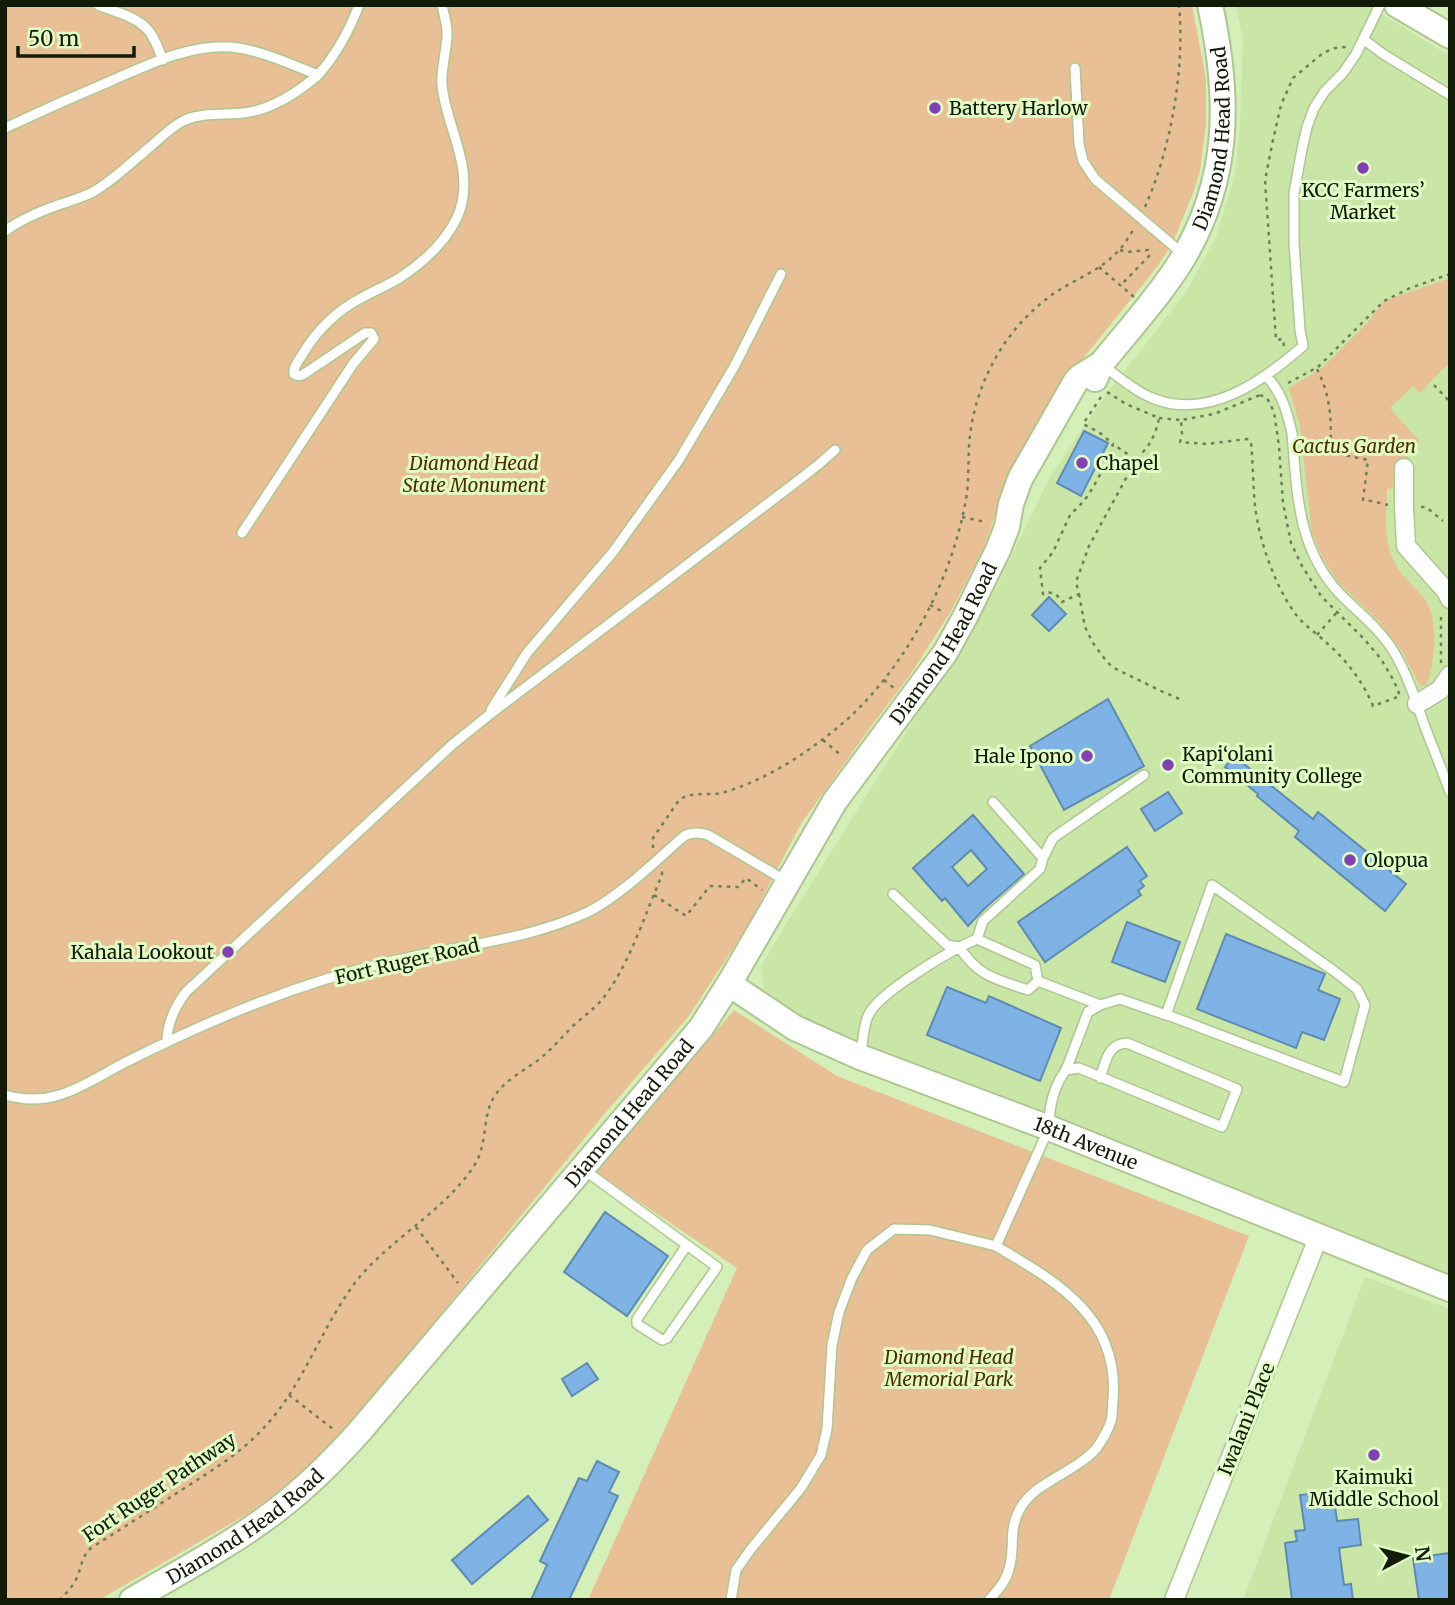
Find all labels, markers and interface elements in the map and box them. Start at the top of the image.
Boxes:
scale bar [18,14,133,58]
text: 50 m [28,25,79,52]
street label: Diamond Head Road [1187,45,1235,234]
place label: Battery Harlow [949,96,1088,120]
marker: Battery Harlow [927,100,943,116]
marker: KCC Farmers’ Market [1355,160,1371,176]
place label: KCC Farmers’ Market [1301,178,1425,224]
park label: Cactus Garden [1292,434,1416,458]
park label: Diamond Head State Monument [403,451,546,497]
place label: Chapel [1096,451,1159,475]
marker: Chapel [1074,455,1090,471]
street label: Diamond Head Road [884,558,1002,729]
place label: Kapi‘olani Community College [1182,742,1362,788]
place label: Hale Ipono [974,744,1073,768]
marker: Hale Ipono [1079,748,1095,764]
marker: Kapi‘olani Community College [1160,757,1176,773]
place label: Olopua [1364,848,1428,872]
marker: Olopua [1342,852,1358,868]
street label: Fort Ruger Road [333,933,481,989]
place label: Kahala Lookout [71,940,215,964]
marker: Kahala Lookout [220,944,236,960]
street label: Diamond Head Road [560,1034,698,1192]
street label: 18th Avenue [1030,1111,1142,1174]
park label: Diamond Head Memorial Park [883,1345,1014,1391]
street label: Iwalani Place [1212,1359,1280,1479]
street label: Fort Ruger Pathway [78,1427,240,1547]
marker: Kaimuki Middle School [1366,1447,1382,1463]
street label: Diamond Head Road [162,1464,329,1589]
place label: Kaimuki Middle School [1309,1465,1439,1511]
north arrow [1371,1521,1441,1591]
text: N [1410,1545,1436,1563]

